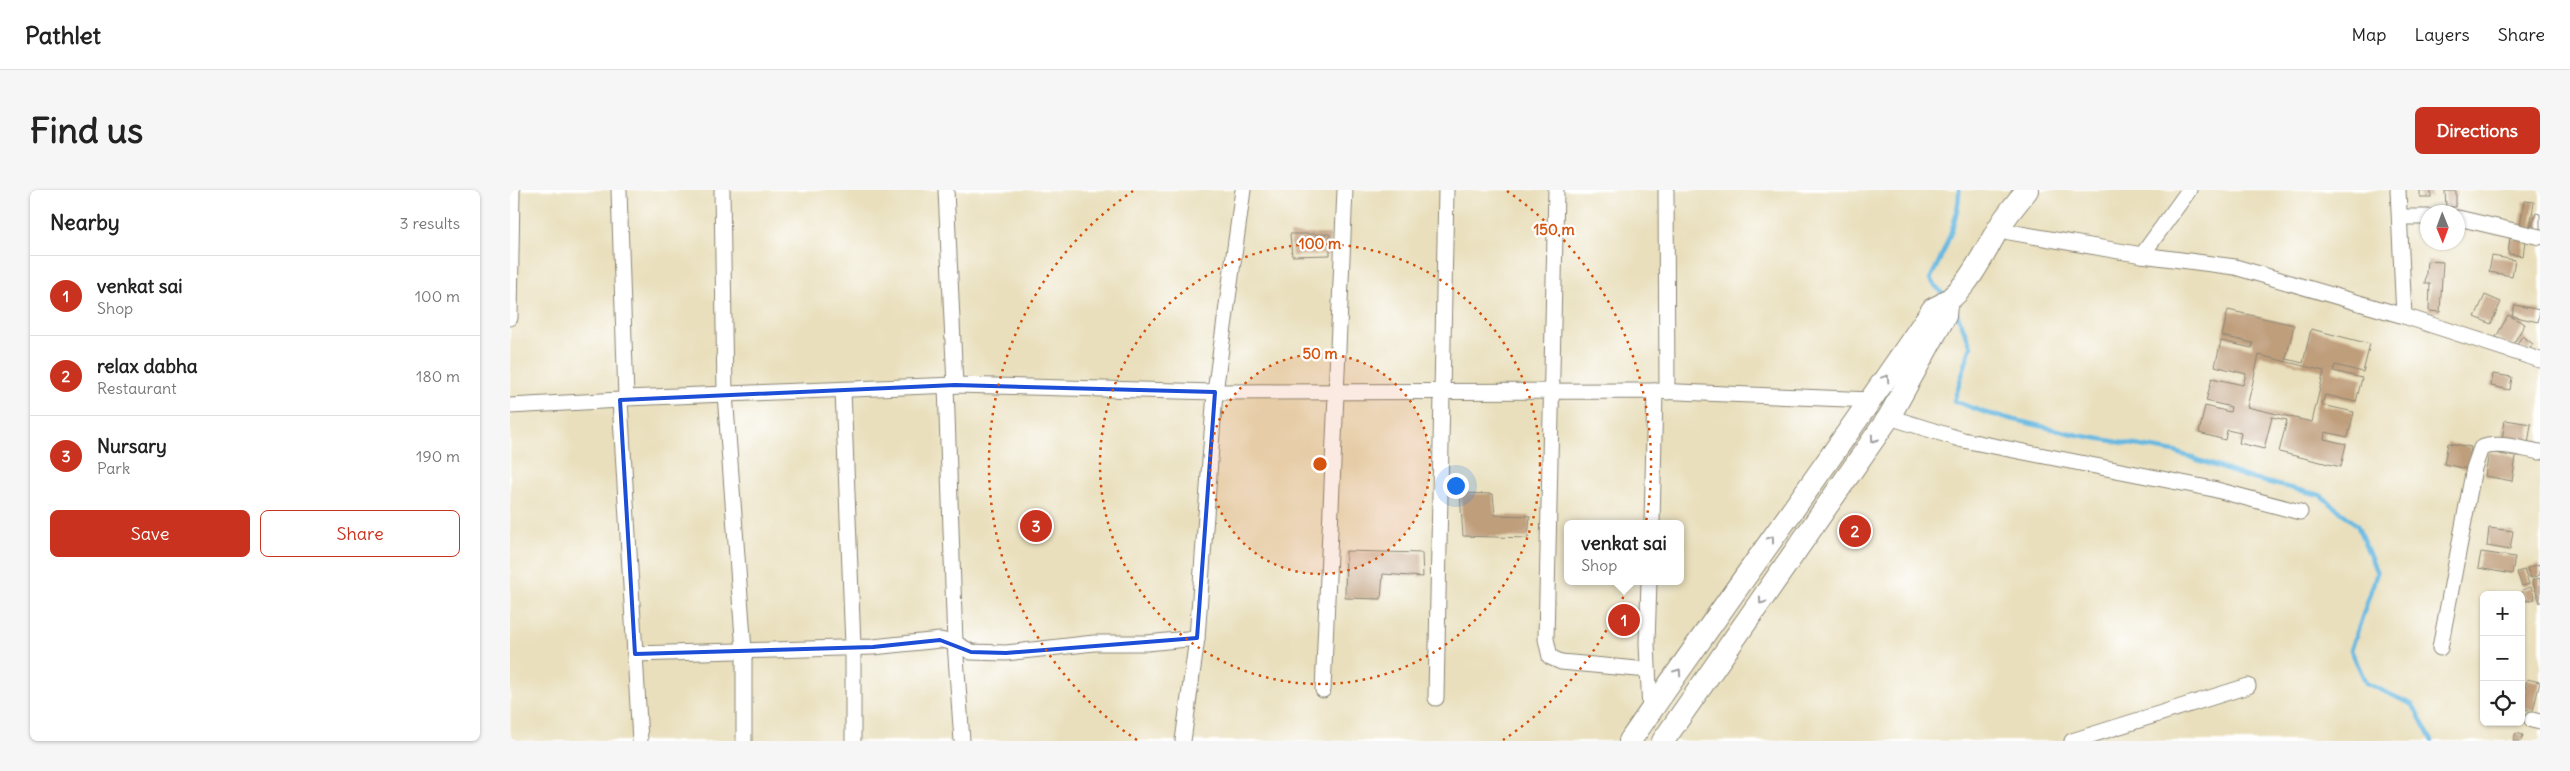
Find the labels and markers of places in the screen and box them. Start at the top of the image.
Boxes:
centre of rings [1311,455,1329,473]
pin: 3 [1020,507,1052,545]
pin: 2 [1839,512,1871,550]
pin: 1 [1608,601,1640,639]

